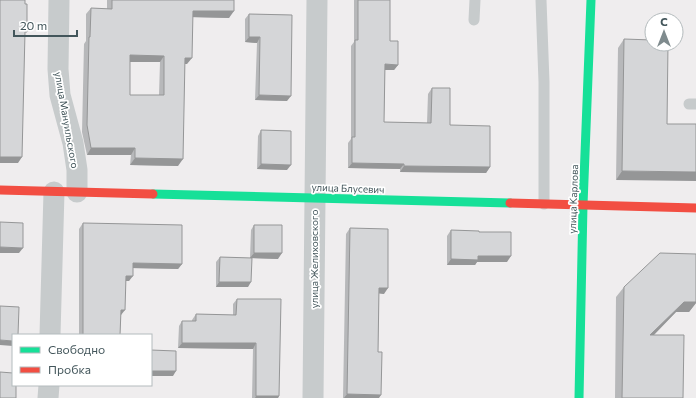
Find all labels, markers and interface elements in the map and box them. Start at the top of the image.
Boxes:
scale bar [14,12,77,38]
north arrow [644,12,684,52]
text: С [660,15,668,28]
text: 20 m [20,18,47,32]
street label: улица Мануильского [53,71,81,169]
street label: улица Карлова [566,164,580,234]
street label: улица Блусевич [311,181,385,195]
street label: улица Желиховского [308,210,320,308]
legend [12,334,152,386]
text: Свободно [48,342,105,356]
text: Пробка [48,362,91,376]

